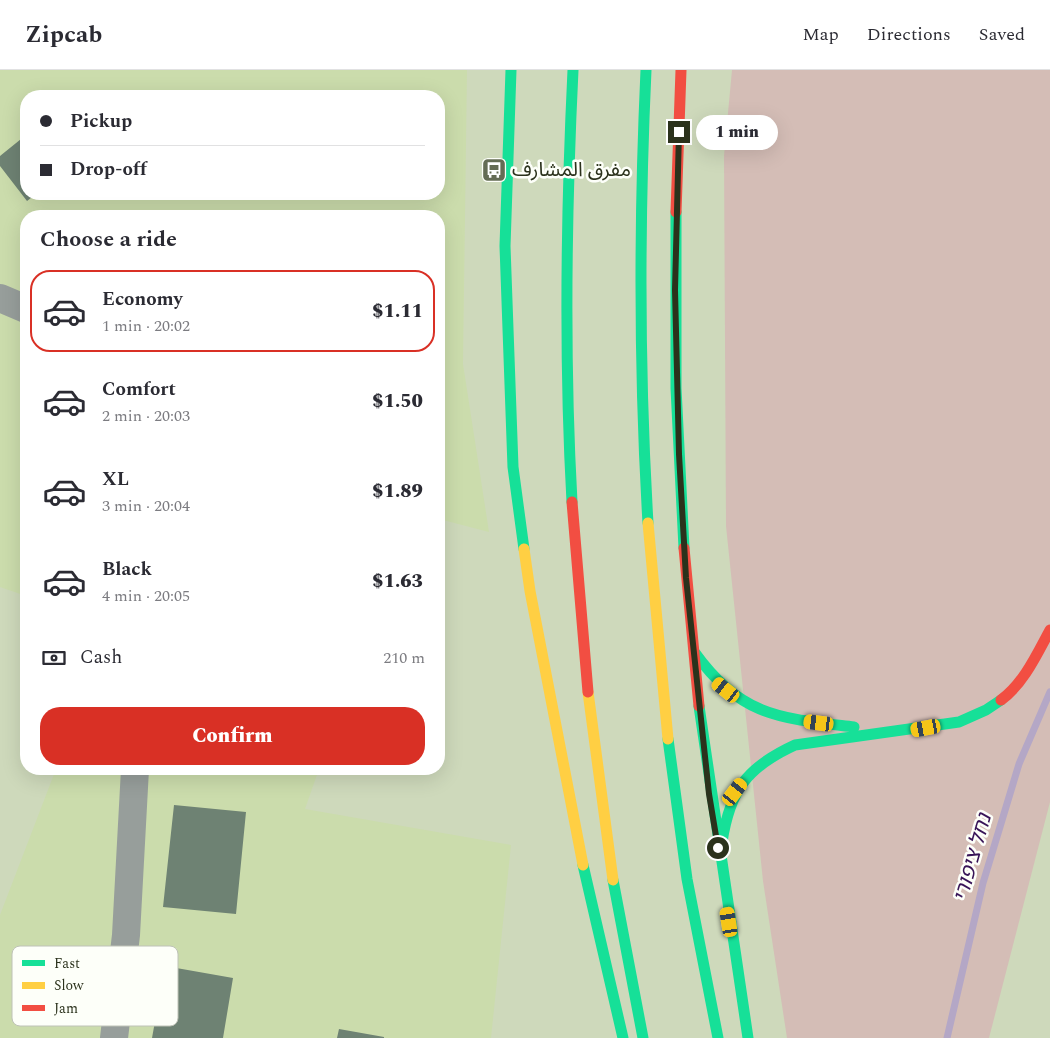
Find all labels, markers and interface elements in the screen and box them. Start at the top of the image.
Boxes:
text: Zipcab [25,17,102,53]
text: Map [803,21,839,48]
text: Directions [867,21,951,48]
text: Saved [979,21,1025,48]
text: Pickup [70,107,132,136]
callout: 1 min [696,114,779,150]
text: 1 min [715,120,759,144]
route end [668,121,690,143]
text: Drop-off [70,155,147,184]
place label: مفرق المشارف [512,155,631,185]
bus stop icon: مفرق المشارف [481,157,507,183]
text: Choose a ride [40,223,177,256]
text: Economy [102,285,183,314]
icon: car [42,289,87,334]
text: $1.11 [372,297,423,326]
text: 1 min · 20:02 [102,314,190,338]
text: Comfort [102,375,176,404]
icon: car [42,379,87,424]
text: $1.50 [372,387,423,416]
text: 2 min · 20:03 [102,404,190,428]
text: XL [102,465,129,494]
icon: car [42,469,87,514]
text: $1.89 [372,477,423,506]
text: 3 min · 20:04 [102,494,190,518]
text: Black [102,555,152,584]
icon: car [42,559,87,604]
text: $1.63 [372,567,423,596]
text: 4 min · 20:05 [102,584,190,608]
text: Cash [80,643,122,672]
icon: cash [40,644,68,672]
text: 210 m [383,646,425,670]
car [709,675,742,705]
button: Confirm [40,707,425,765]
car [803,714,834,732]
car [909,718,942,738]
car [719,776,750,808]
water label: נחל ציפורי [945,808,1001,906]
route start [707,837,729,859]
car [719,906,738,938]
legend [12,946,178,1026]
text: Fast [54,953,80,974]
text: Slow [54,975,84,996]
text: Jam [54,998,78,1019]

